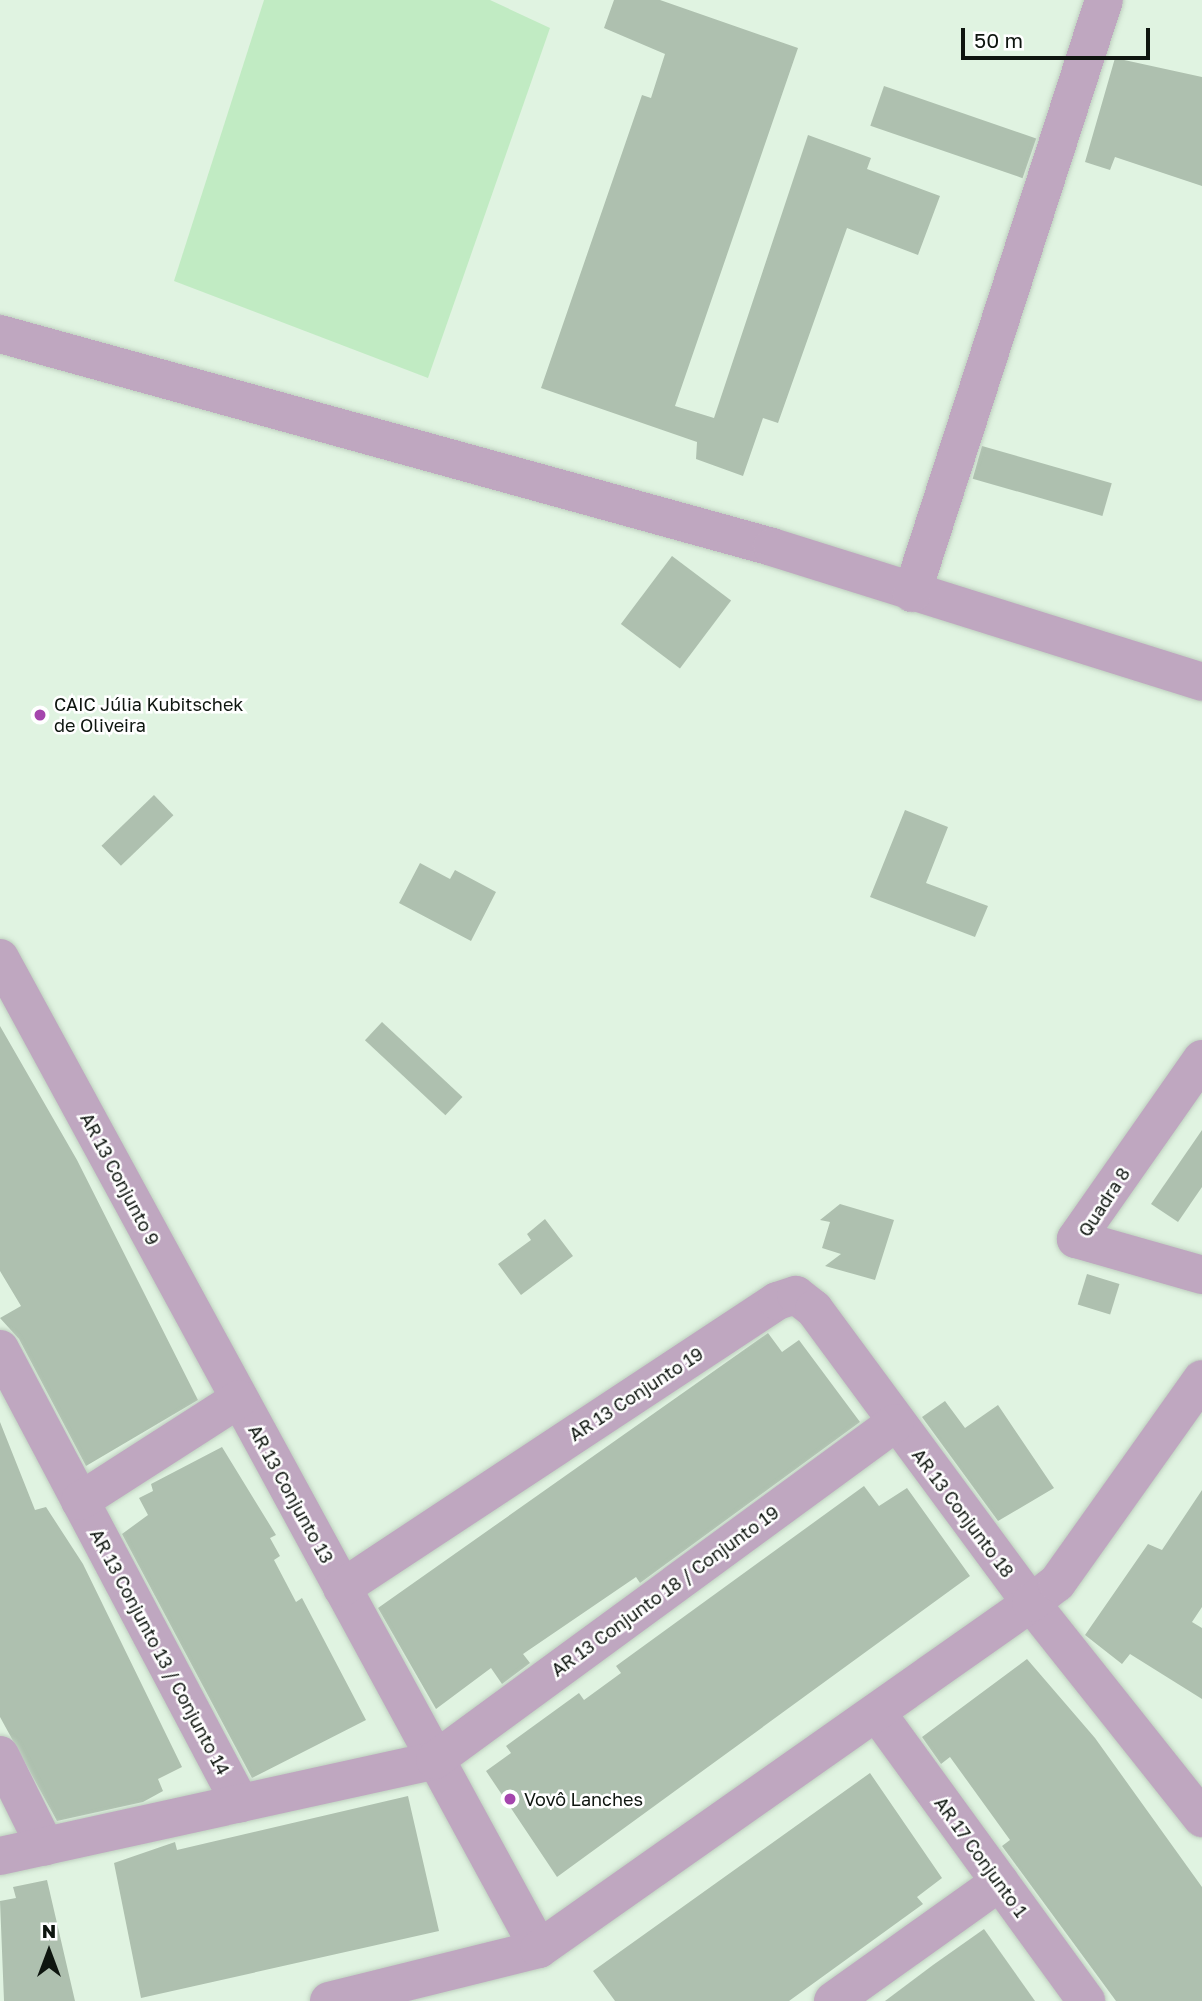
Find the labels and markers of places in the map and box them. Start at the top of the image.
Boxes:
place label: CAIC Júlia Kubitschek de Oliveira [54,694,244,736]
marker: CAIC Júlia Kubitschek de Oliveira [32,707,48,723]
place label: Vovô Lanches [524,1788,643,1810]
marker: Vovô Lanches [502,1791,518,1807]

